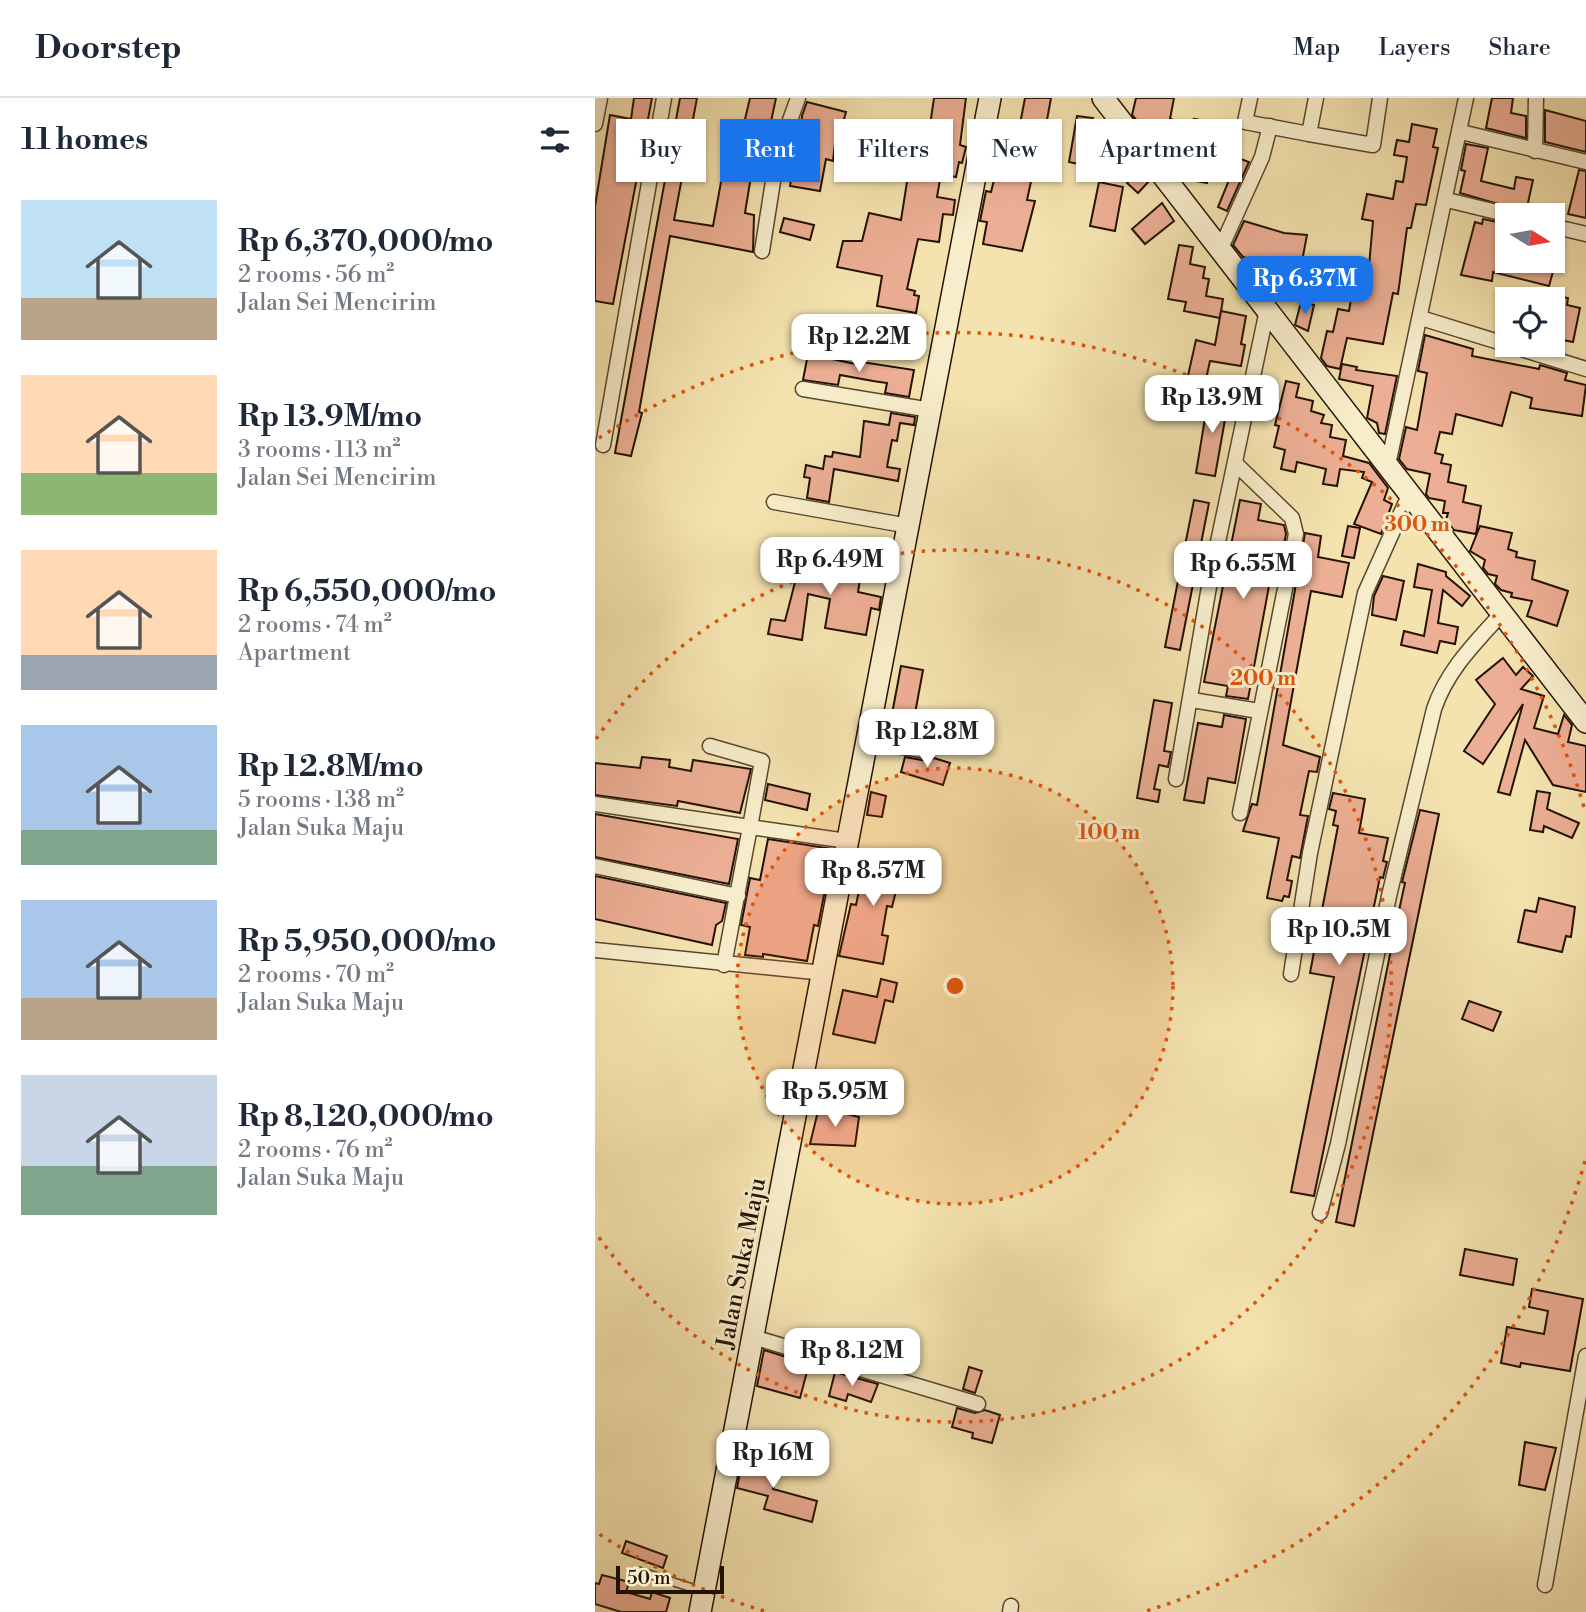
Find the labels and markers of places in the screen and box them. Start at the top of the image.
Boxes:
pin: Rp 6.37M [1233,256,1377,316]
pin: Rp 12.2M [787,314,931,374]
pin: Rp 13.9M [1140,376,1284,435]
pin: Rp 6.49M [758,538,902,597]
pin: Rp 6.55M [1171,542,1315,601]
pin: Rp 12.8M [855,710,999,769]
pin: Rp 8.57M [801,848,945,908]
pin: Rp 10.5M [1267,908,1411,967]
centre of rings [943,974,967,998]
pin: Rp 5.95M [763,1070,907,1129]
pin: Rp 8.12M [780,1328,924,1388]
pin: Rp 16M [716,1430,830,1490]

